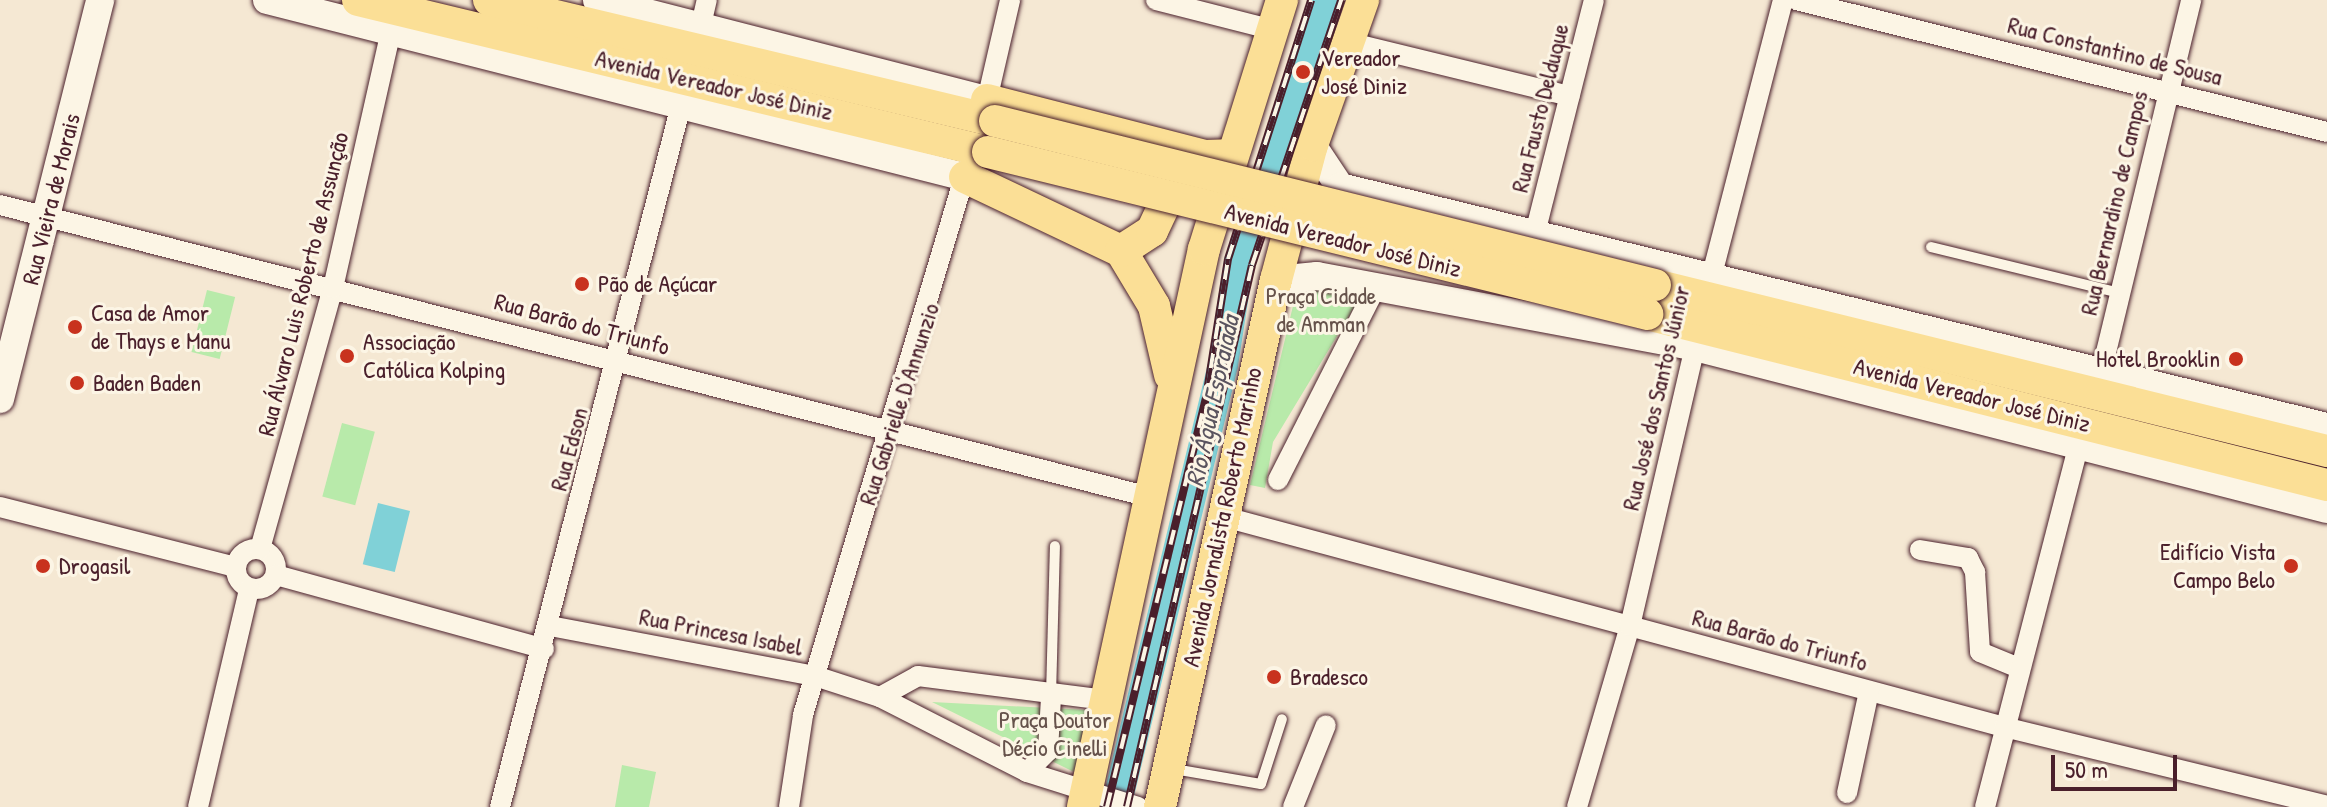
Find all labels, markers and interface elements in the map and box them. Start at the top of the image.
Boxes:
street label: Rua Constantino de Sousa [2005,10,2225,92]
street label: Rua Fausto Delduque [1505,21,1575,195]
street label: Avenida Vereador José Diniz [593,44,835,126]
place label: Vereador José Diniz [1321,44,1407,100]
marker: Vereador José Diniz [1292,61,1314,83]
street label: Rua Bernardino de Campos [2074,88,2154,318]
street label: Rua Vieira de Morais [16,111,86,287]
street label: Rua Álvaro Luis Roberto de Assunção [251,129,355,439]
street label: Avenida Vereador José Diniz [1222,197,1464,283]
place label: Pão de Açúcar [598,270,717,298]
marker: Pão de Açúcar [573,275,591,293]
park label: Praça Cidade de Amman [1266,282,1376,338]
street label: Rua José dos Santos Júnior [1616,283,1696,513]
street label: Rua Barão do Triunfo [491,287,673,361]
place label: Casa de Amor de Thays e Manu [91,299,230,355]
street label: Rua Gabrielle D'Annunzio [853,300,945,508]
water label: Rio Água Espraiada [1179,313,1245,489]
marker: Casa de Amor de Thays e Manu [66,318,84,336]
place label: Associação Católica Kolping [363,328,505,384]
place label: Hotel Brooklin [2096,345,2220,373]
marker: Associação Católica Kolping [338,347,356,365]
marker: Hotel Brooklin [2227,350,2245,368]
street label: Avenida Vereador José Diniz [1851,352,2093,438]
street label: Avenida Jornalista Roberto Marinho [1176,365,1268,669]
place label: Baden Baden [93,369,201,397]
marker: Baden Baden [68,374,86,392]
street label: Rua Edson [544,404,594,494]
place label: Edifício Vista Campo Belo [2160,538,2275,594]
place label: Drogasil [59,552,130,580]
marker: Drogasil [34,557,52,575]
marker: Edifício Vista Campo Belo [2282,557,2300,575]
street label: Rua Princesa Isabel [637,602,805,662]
street label: Rua Barão do Triunfo [1689,603,1871,677]
place label: Bradesco [1290,663,1368,691]
marker: Bradesco [1265,668,1283,686]
park label: Praça Doutor Décio Cinelli [999,706,1111,762]
scale bar [2055,739,2181,789]
text: 50 m [2065,753,2108,785]

